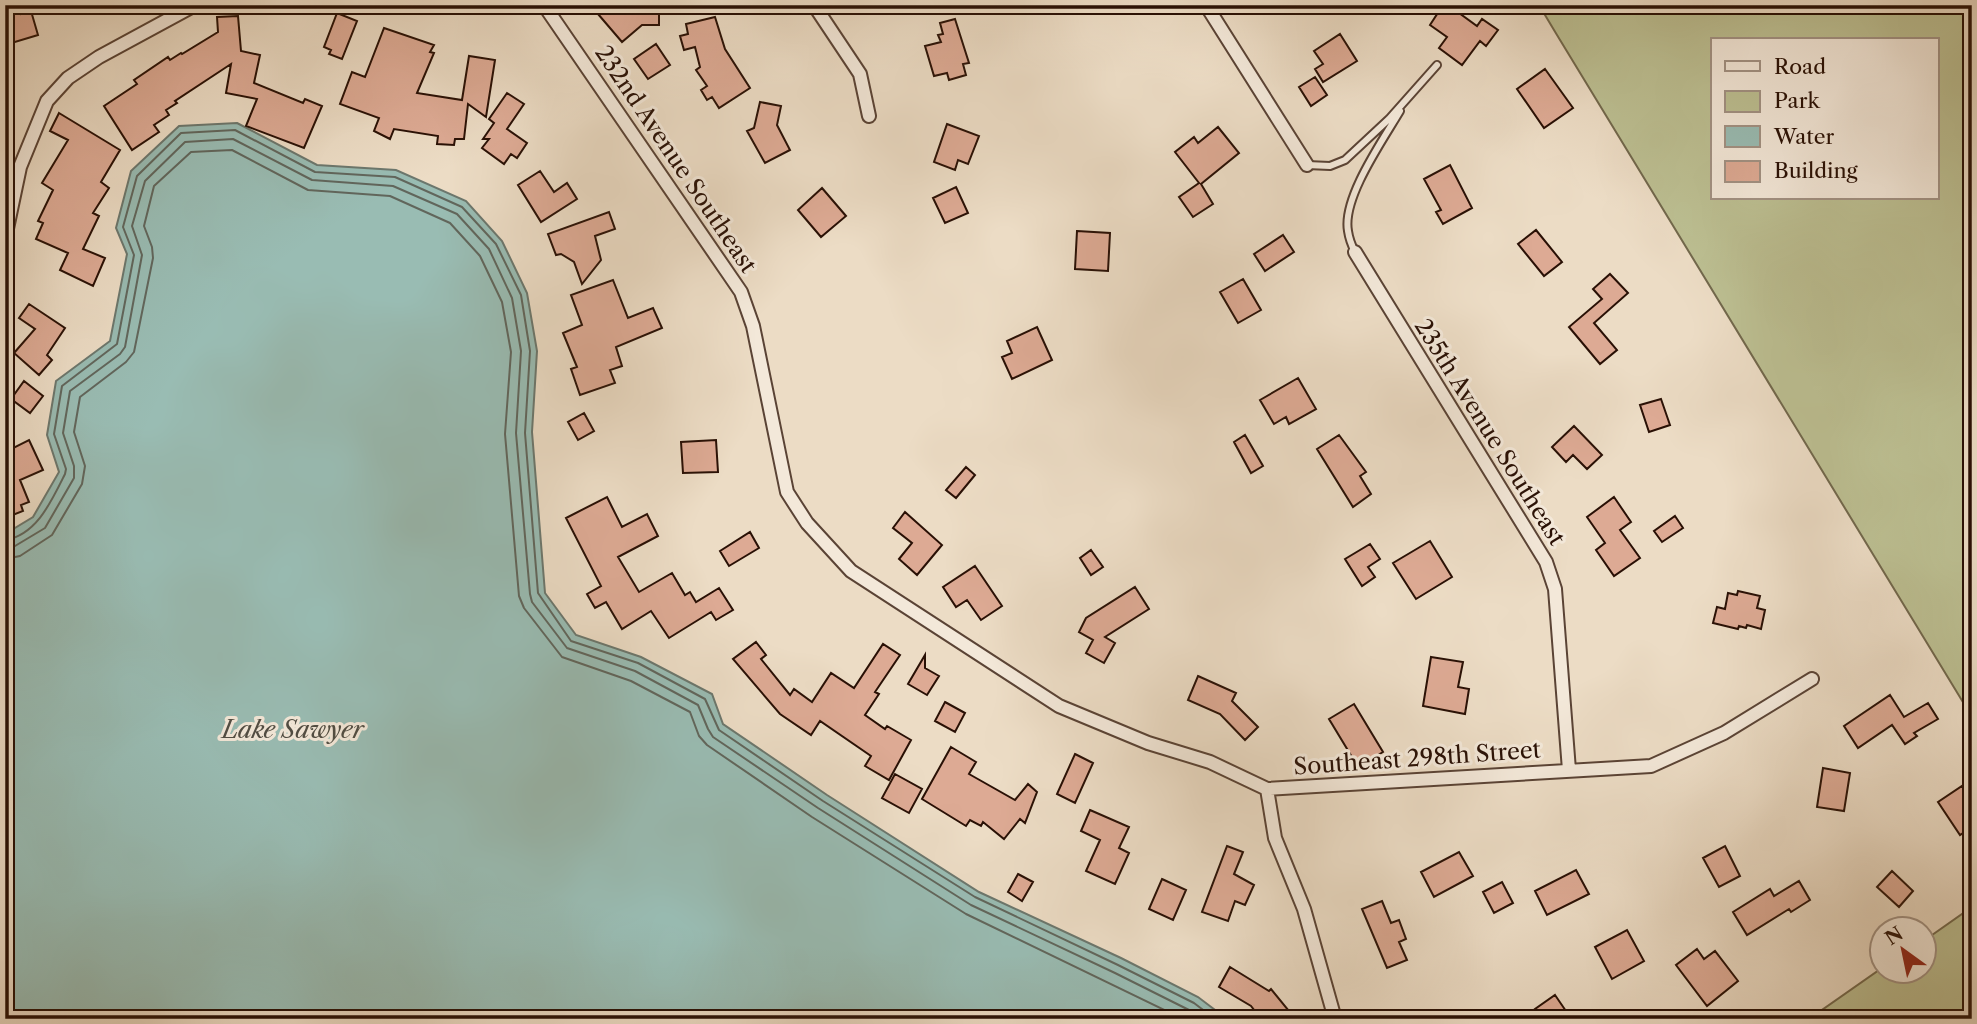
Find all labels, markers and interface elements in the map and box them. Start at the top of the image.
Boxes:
legend [1711,38,1938,200]
street label: 232nd Avenue Southeast [589,40,763,278]
text: Road [1774,54,1826,79]
text: Park [1774,88,1820,113]
text: Water [1773,124,1834,149]
text: Building [1774,158,1859,183]
street label: 235th Avenue Southeast [1409,314,1571,550]
water label: Lake Sawyer [220,715,366,744]
street label: Southeast 298th Street [1292,735,1542,781]
north arrow [1868,916,1938,986]
text: N [1881,922,1907,950]

